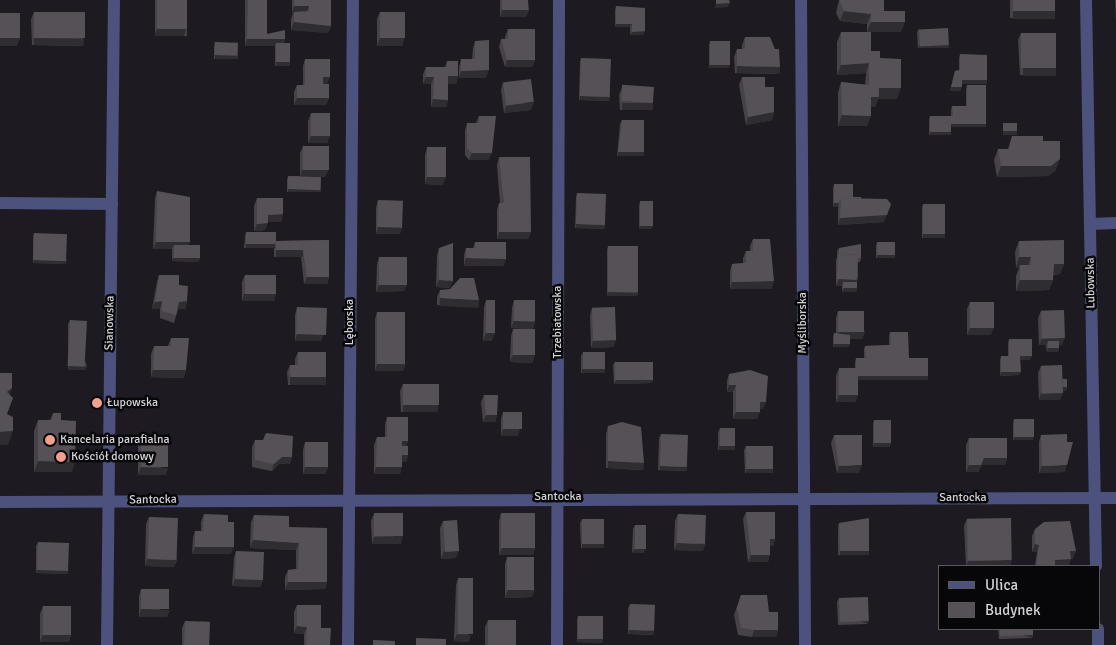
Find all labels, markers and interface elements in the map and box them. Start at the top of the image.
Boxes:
street label: Lubowska [1083,257,1099,309]
street label: Trzebiatowska [551,286,565,358]
street label: Myśliborska [796,292,810,354]
street label: Sianowska [102,296,118,350]
street label: Lęborska [343,299,357,345]
place label: Łupowska [107,396,158,410]
marker: Łupowska [91,397,103,409]
place label: Kancelaria parafialna [60,433,170,447]
marker: Kancelaria parafialna [44,434,56,446]
place label: Kościół domowy [71,450,154,464]
marker: Kościół domowy [55,451,67,463]
street label: Santocka [534,490,582,504]
street label: Santocka [939,491,987,505]
street label: Santocka [129,492,177,508]
legend [938,565,1101,630]
text: Ulica [985,576,1018,594]
text: Budynek [985,601,1040,619]

